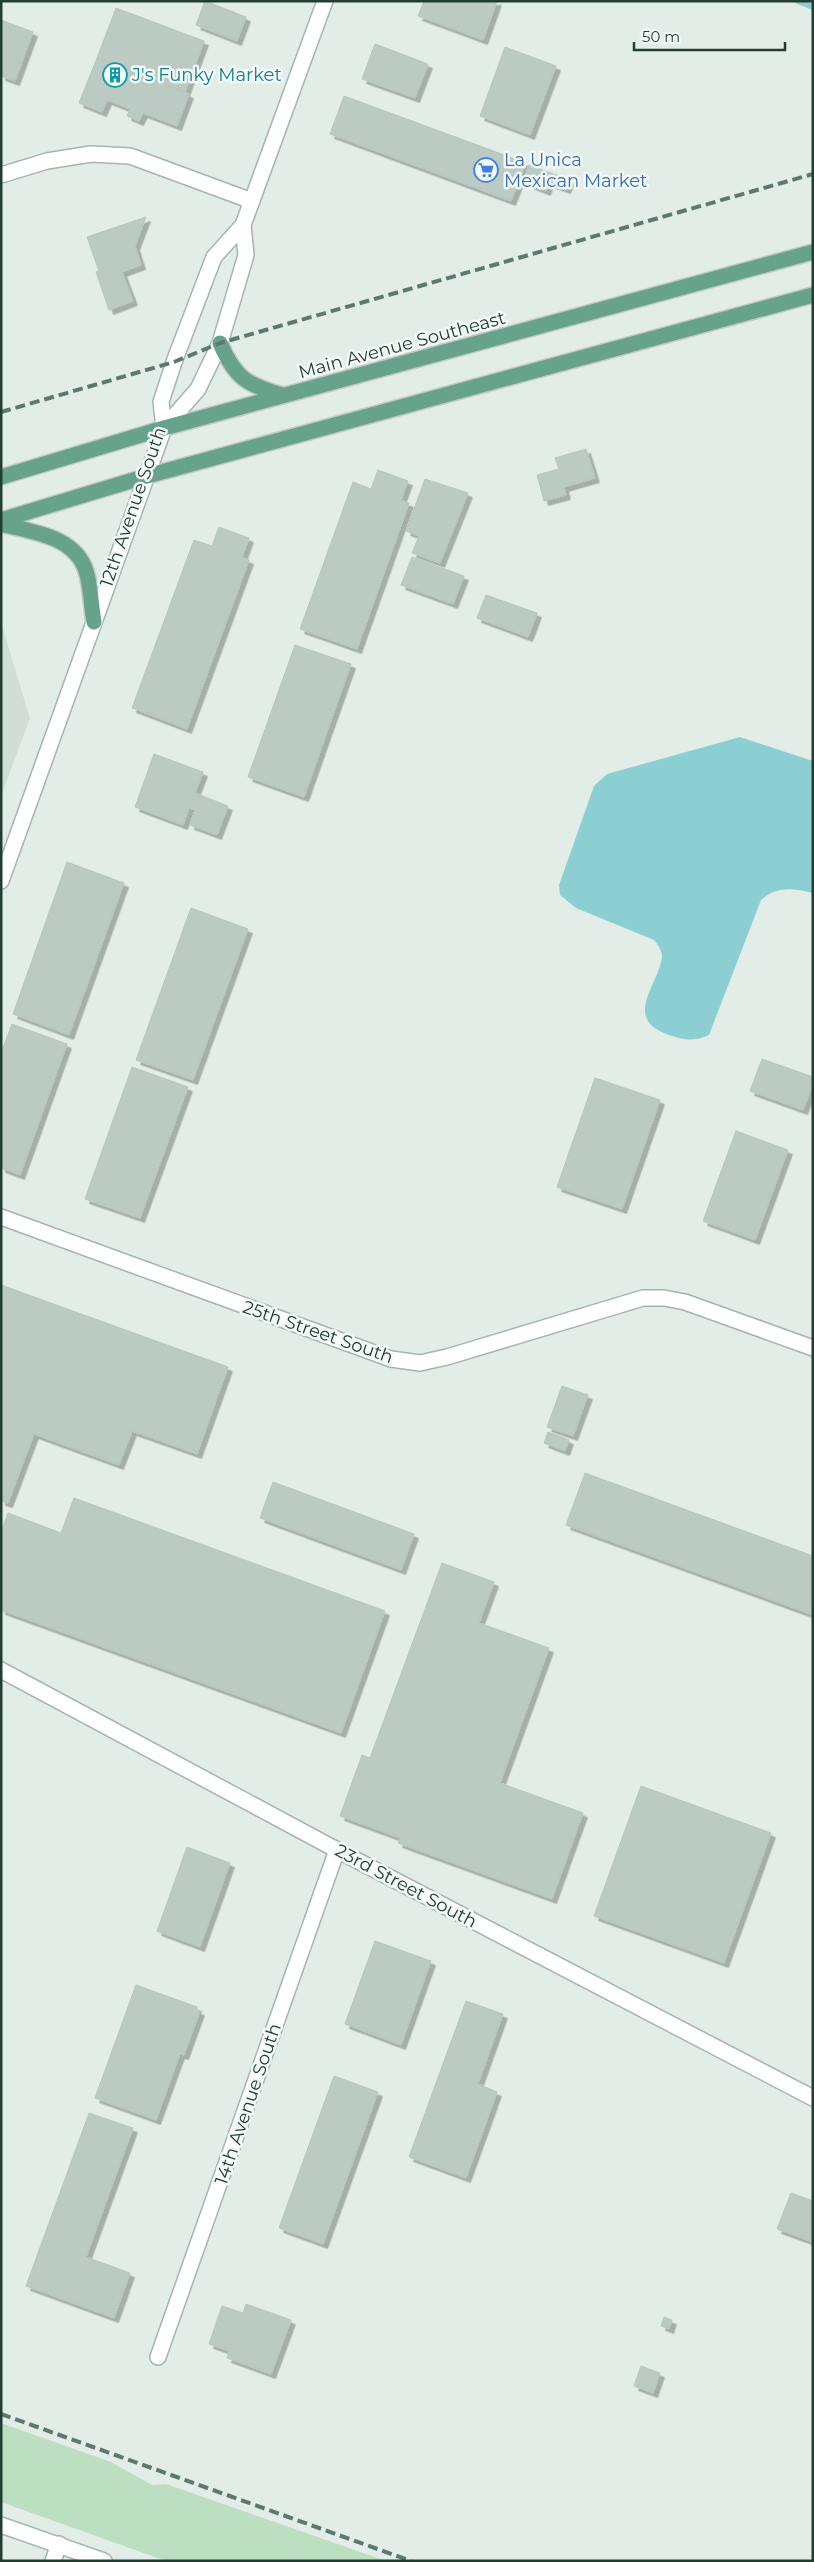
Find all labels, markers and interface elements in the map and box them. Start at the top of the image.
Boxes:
scale bar [634,20,785,52]
text: 50 m [642,27,680,46]
building icon: J's Funky Market [102,62,128,88]
place label: J's Funky Market [131,64,282,86]
place label: La Unica Mexican Market [504,149,647,192]
supermarket icon: La Unica Mexican Market [473,157,499,183]
street label: Main Avenue Southeast [296,307,508,383]
street label: 12th Avenue South [95,424,171,590]
street label: 25th Street South [240,1296,396,1368]
street label: 23rd Street South [331,1839,481,1933]
street label: 14th Avenue South [210,2020,286,2188]

